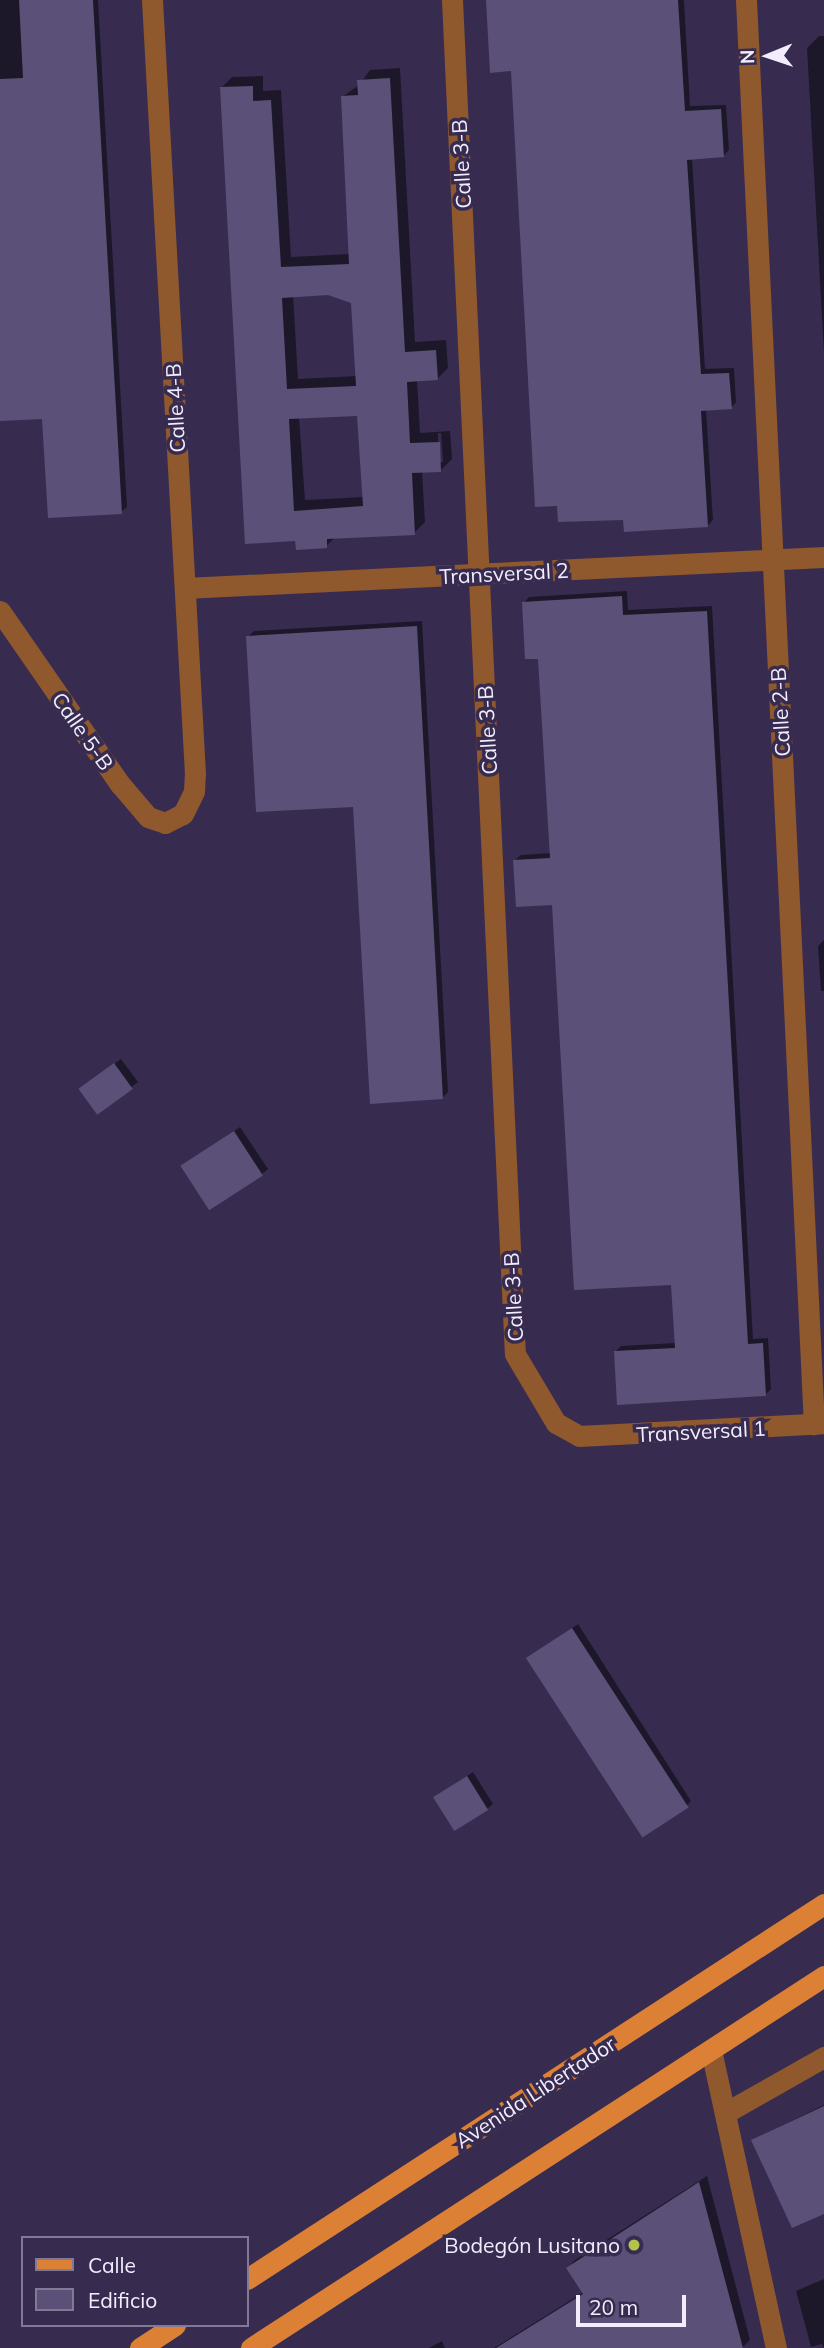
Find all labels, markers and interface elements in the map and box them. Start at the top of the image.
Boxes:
north arrow [733,21,803,91]
text: N [735,49,759,64]
street label: Calle 3-B [446,119,476,209]
street label: Calle 4-B [160,363,190,453]
street label: Transversal 2 [439,557,569,589]
street label: Calle 2-B [765,667,795,757]
street label: Calle 3-B [472,685,502,775]
street label: Calle 5-B [47,687,119,775]
street label: Calle 3-B [498,1252,528,1342]
street label: Transversal 1 [636,1415,766,1447]
street label: Avenida Libertador [450,2031,620,2153]
place label: Bodegón Lusitano [444,2232,620,2258]
legend [21,2236,248,2327]
marker: Bodegón Lusitano [626,2237,642,2253]
text: Calle [88,2252,136,2278]
scale bar [579,2282,689,2326]
text: Edificio [88,2287,157,2313]
text: 20 m [589,2294,638,2320]

